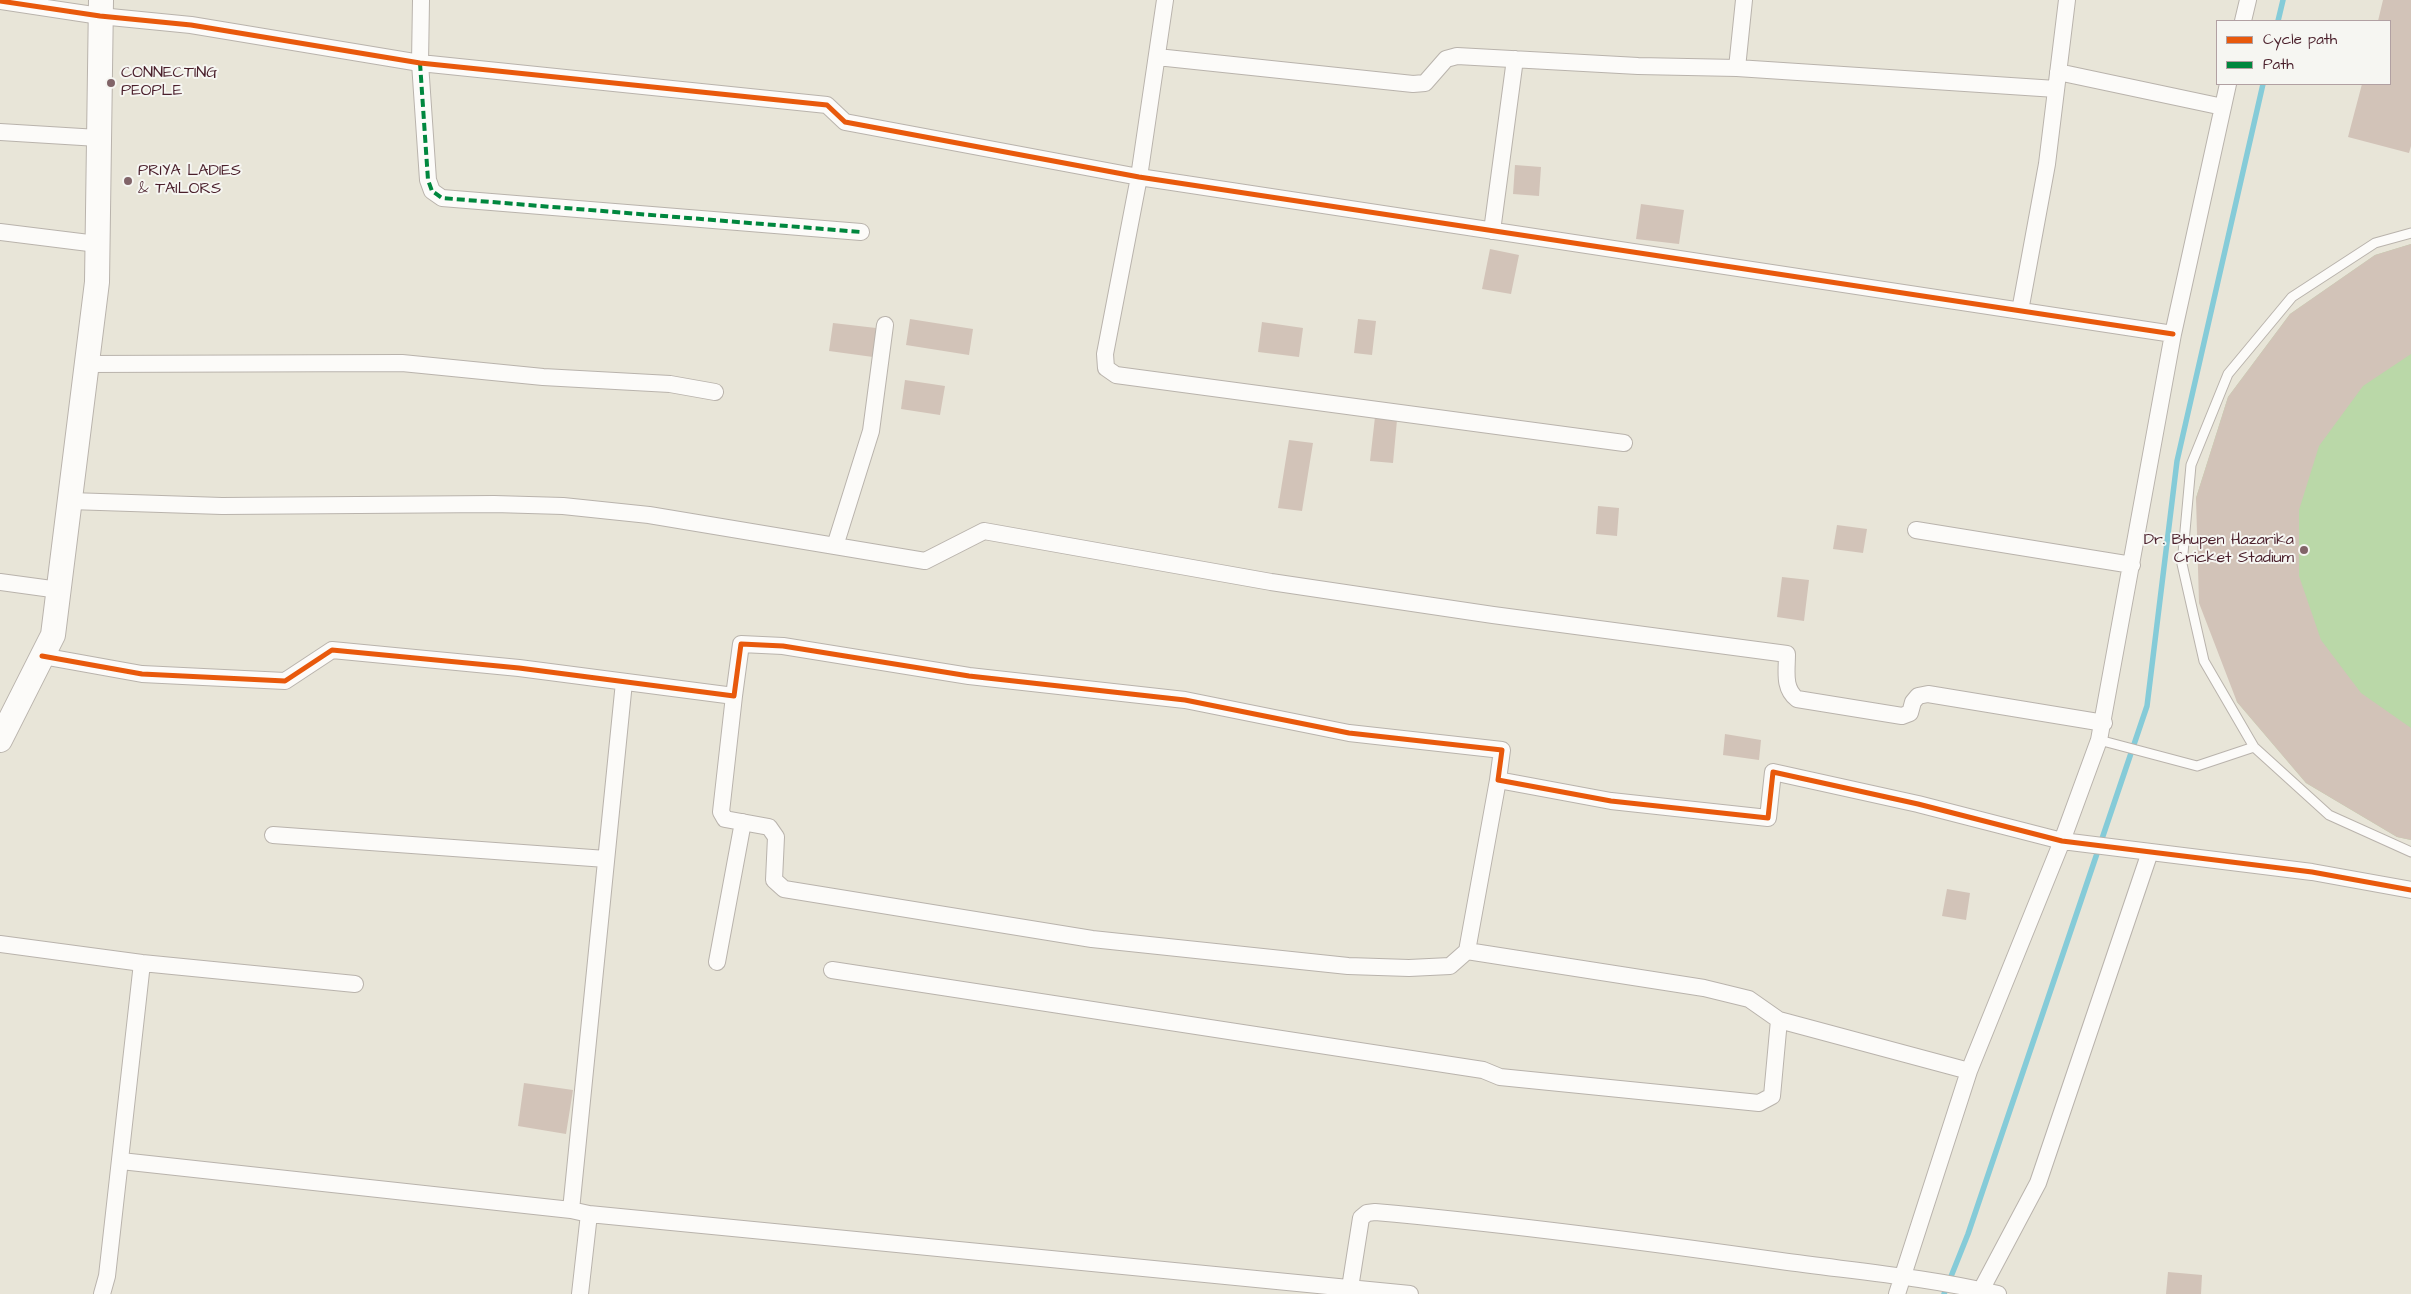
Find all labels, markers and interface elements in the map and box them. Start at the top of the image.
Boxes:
legend [2216,20,2391,85]
text: Cycle path [2263,29,2337,50]
text: Path [2263,54,2294,75]
place label: CONNECTING PEOPLE [121,64,217,102]
marker: CONNECTING PEOPLE [105,77,117,89]
place label: PRIYA LADIES & TAILORS [138,162,241,200]
marker: PRIYA LADIES & TAILORS [122,175,134,187]
place label: Dr. Bhupen Hazarika Cricket Stadium [2144,531,2294,569]
marker: Dr. Bhupen Hazarika Cricket Stadium [2298,544,2310,556]

